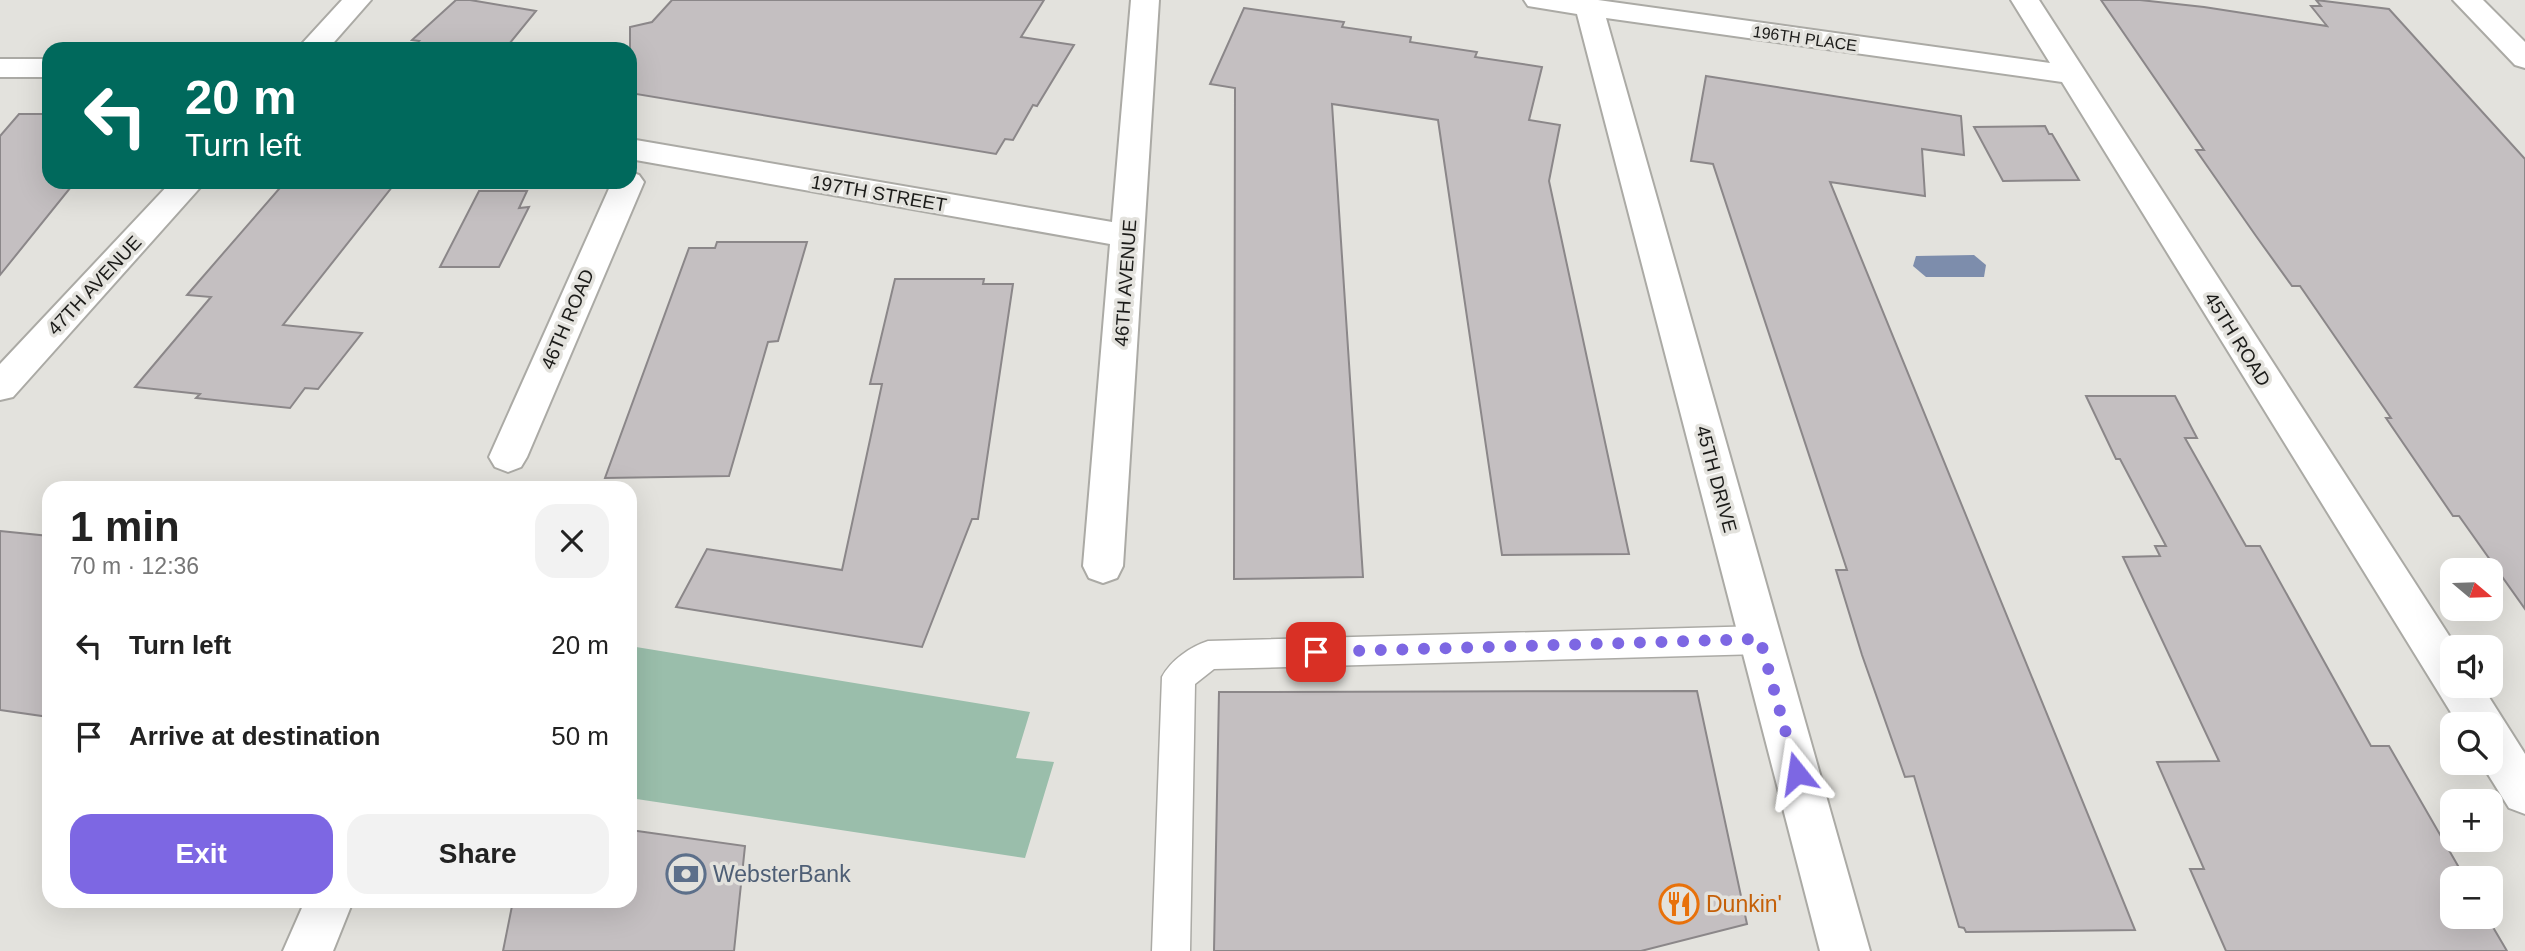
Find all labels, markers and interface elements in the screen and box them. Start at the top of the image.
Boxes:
street label: 196TH PLACE [1752,23,1858,54]
icon: left [70,70,161,161]
text: 20 m [185,70,297,124]
text: Turn left [185,127,301,163]
street label: 197TH STREET [809,171,949,216]
street label: 46TH AVENUE [1111,219,1140,347]
street label: 47TH AVENUE [43,232,145,339]
street label: 46TH ROAD [537,266,598,372]
street label: 45TH ROAD [2200,288,2275,390]
street label: 45TH DRIVE [1692,423,1741,535]
text: 1 min [70,503,180,550]
button: close [535,504,609,578]
text: 70 m · 12:36 [70,553,199,579]
north arrow [2440,558,2502,621]
map controls [2440,558,2503,929]
pin [1286,622,1346,682]
icon: left [70,627,108,665]
text: Turn left [129,630,231,660]
text: 20 m [551,630,609,660]
icon: arrive [1297,633,1335,671]
button: sound [2440,635,2503,698]
button: search [2440,712,2503,775]
icon: arrive [70,718,108,756]
text: Arrive at destination [129,721,380,751]
text: 50 m [551,721,609,751]
position arrow [1760,736,1834,810]
button: + [2440,789,2503,852]
button: Exit [70,814,333,894]
button: Share [347,814,609,894]
bank icon: WebsterBank [665,853,707,895]
place label: WebsterBank [713,861,851,887]
button: − [2440,866,2503,929]
restaurant icon: Dunkin' [1658,883,1700,925]
place label: Dunkin' [1706,891,1782,917]

